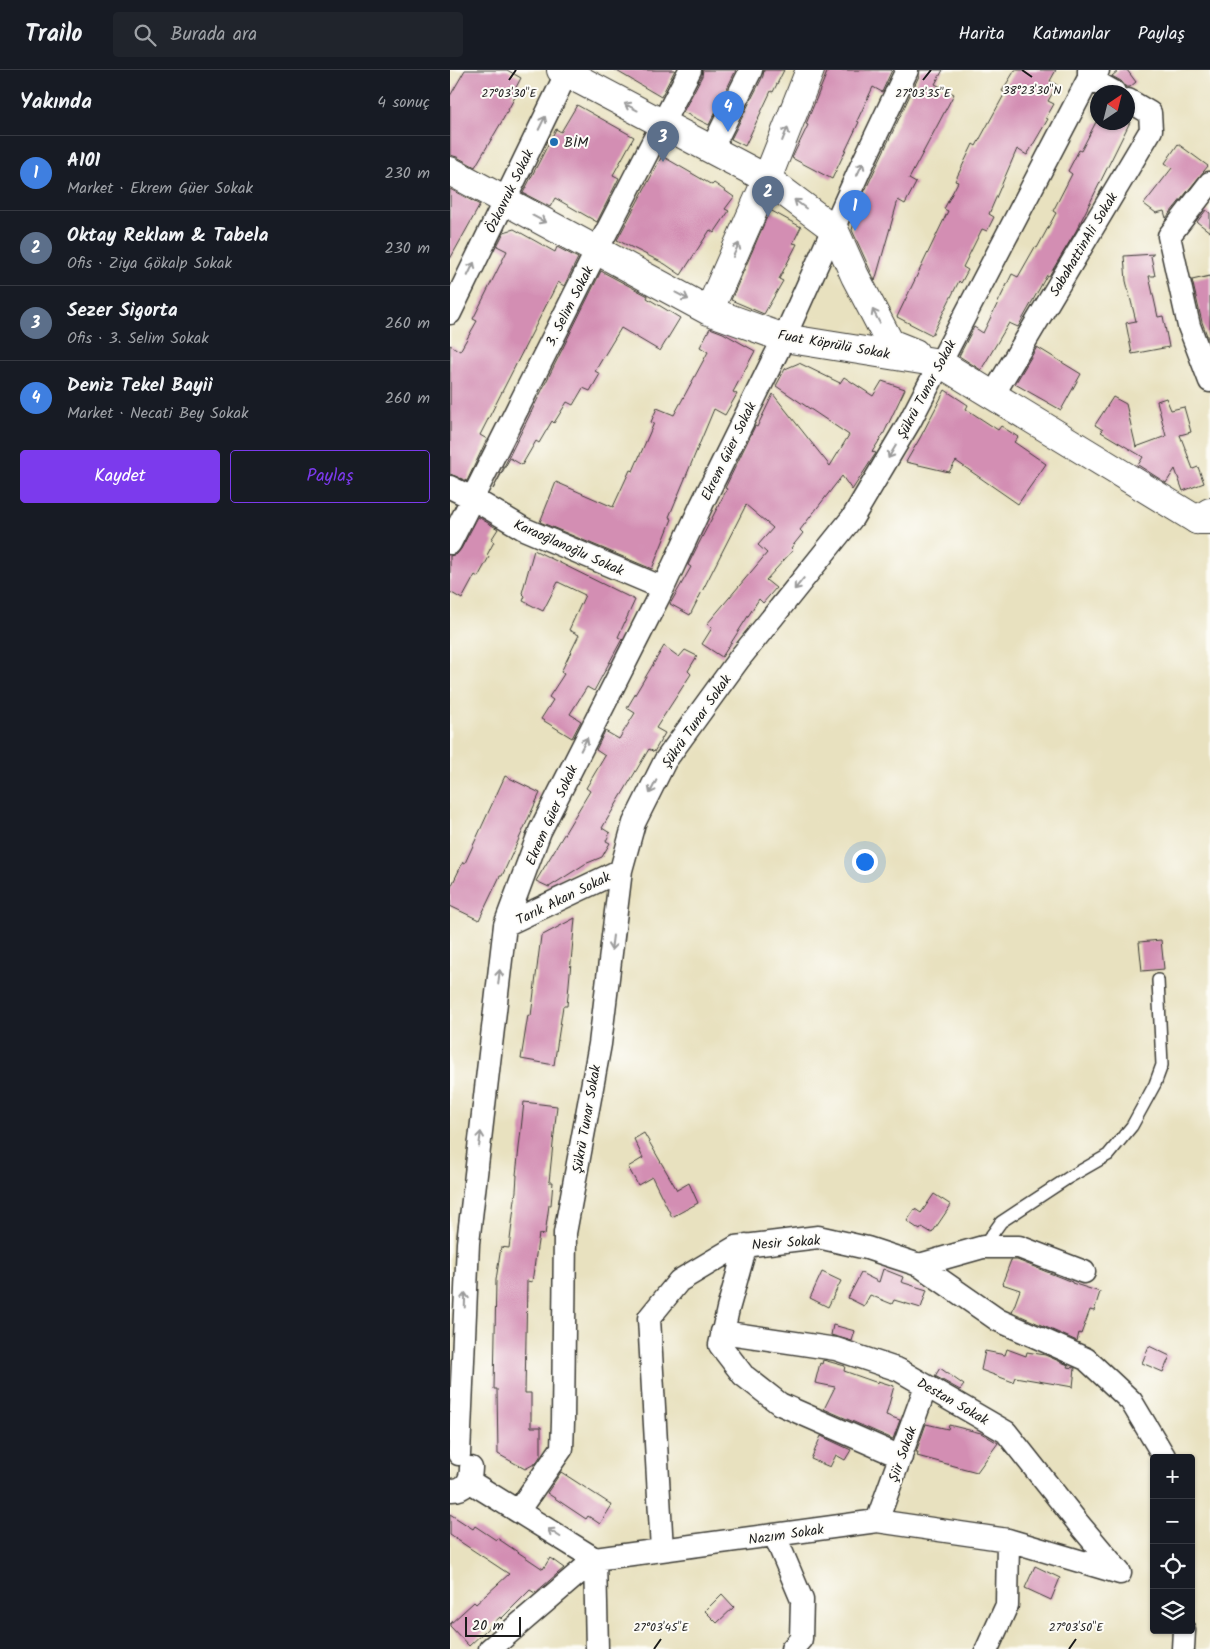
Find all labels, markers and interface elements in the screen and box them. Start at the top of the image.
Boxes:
search box [113,12,463,57]
text: Trailo [25,15,83,54]
text: Burada ara [171,20,257,50]
text: Harita [958,20,1005,49]
text: Katmanlar [1033,20,1110,49]
text: Paylaş [1138,20,1185,49]
icon: search [131,21,159,49]
text: 38°23'30"N [1003,81,1061,100]
text: 27°03'30"E [481,84,537,103]
text: 27°03'35"E [895,84,952,103]
north arrow [1090,85,1135,130]
text: Yakında [20,86,92,119]
text: 4 sonuç [377,90,430,115]
pin: 4 [712,91,744,132]
one-way arrow [624,102,639,111]
one-way arrow [538,116,547,131]
pin: 3 [647,121,679,162]
one-way arrow [780,127,790,142]
place label: BİM [564,132,588,154]
marker: BİM [548,136,560,148]
street label: Özkavruk Sokak [480,145,540,237]
text: A101 [67,146,100,176]
text: 1 [34,161,38,186]
text: 230 m [384,161,430,186]
one-way arrow [856,162,866,177]
text: Market · Ekrem Güer Sokak [67,176,253,201]
pin: 2 [752,176,784,217]
street label: SabahattinAli Sokak [1044,188,1124,301]
pin: 1 [839,190,871,231]
one-way arrow [793,199,807,209]
one-way arrow [531,215,546,224]
text: Oktay Reklam & Tabela [67,221,268,251]
text: 2 [31,236,41,261]
text: 230 m [384,236,430,261]
one-way arrow [731,243,741,258]
text: Ofis · Ziya Gökalp Sokak [67,251,232,276]
one-way arrow [467,262,476,277]
street label: 3. Selim Sokak [540,262,600,350]
one-way arrow [674,292,689,301]
text: Sezer Sigorta [67,296,178,326]
one-way arrow [871,309,881,324]
text: 3 [32,311,40,336]
text: 260 m [385,311,430,336]
street label: Fuat Köprülü Sokak [776,324,892,366]
text: Ofis · 3. Selim Sokak [67,326,209,351]
street label: Şükrü Tunar Sokak [891,335,963,443]
text: Deniz Tekel Bayii [67,371,213,401]
text: 4 [32,386,40,411]
text: 260 m [385,386,430,411]
street label: Ekrem Güer Sokak [695,398,763,505]
text: Market · Necati Bey Sokak [67,401,249,426]
one-way arrow [886,444,896,458]
button: Kaydet [20,450,220,503]
button: Paylaş [230,450,430,503]
street label: Karaoğlanoğlu Sokak [510,514,628,582]
one-way arrow [793,578,804,591]
street label: Şükrü Tunar Sokak [656,670,738,773]
one-way arrow [580,737,589,752]
street label: Ekrem Güer Sokak [520,761,584,869]
one-way arrow [648,779,657,794]
your location [852,849,878,875]
street label: Tarık Akan Sokak [512,866,615,931]
one-way arrow [607,934,617,950]
one-way arrow [494,970,504,986]
street label: Şükrü Tunar Sokak [567,1063,607,1175]
one-way arrow [475,1131,485,1147]
street label: Nesir Sokak [751,1230,822,1256]
one-way arrow [461,1293,470,1309]
street label: Destan Sokak [912,1372,993,1432]
street label: Şiir Sokak [883,1423,923,1485]
map controls [1150,1454,1195,1634]
button: + [1150,1454,1195,1499]
button: − [1150,1499,1195,1544]
street label: Nazım Sokak [747,1519,826,1551]
one-way arrow [547,1528,561,1539]
button: locate [1150,1544,1195,1589]
button: layers [1150,1589,1195,1634]
scale bar [465,1614,521,1637]
text: 20 m [472,1615,504,1637]
text: 27°03'45"E [633,1618,690,1637]
text: 27°03'50"E [1049,1618,1104,1637]

